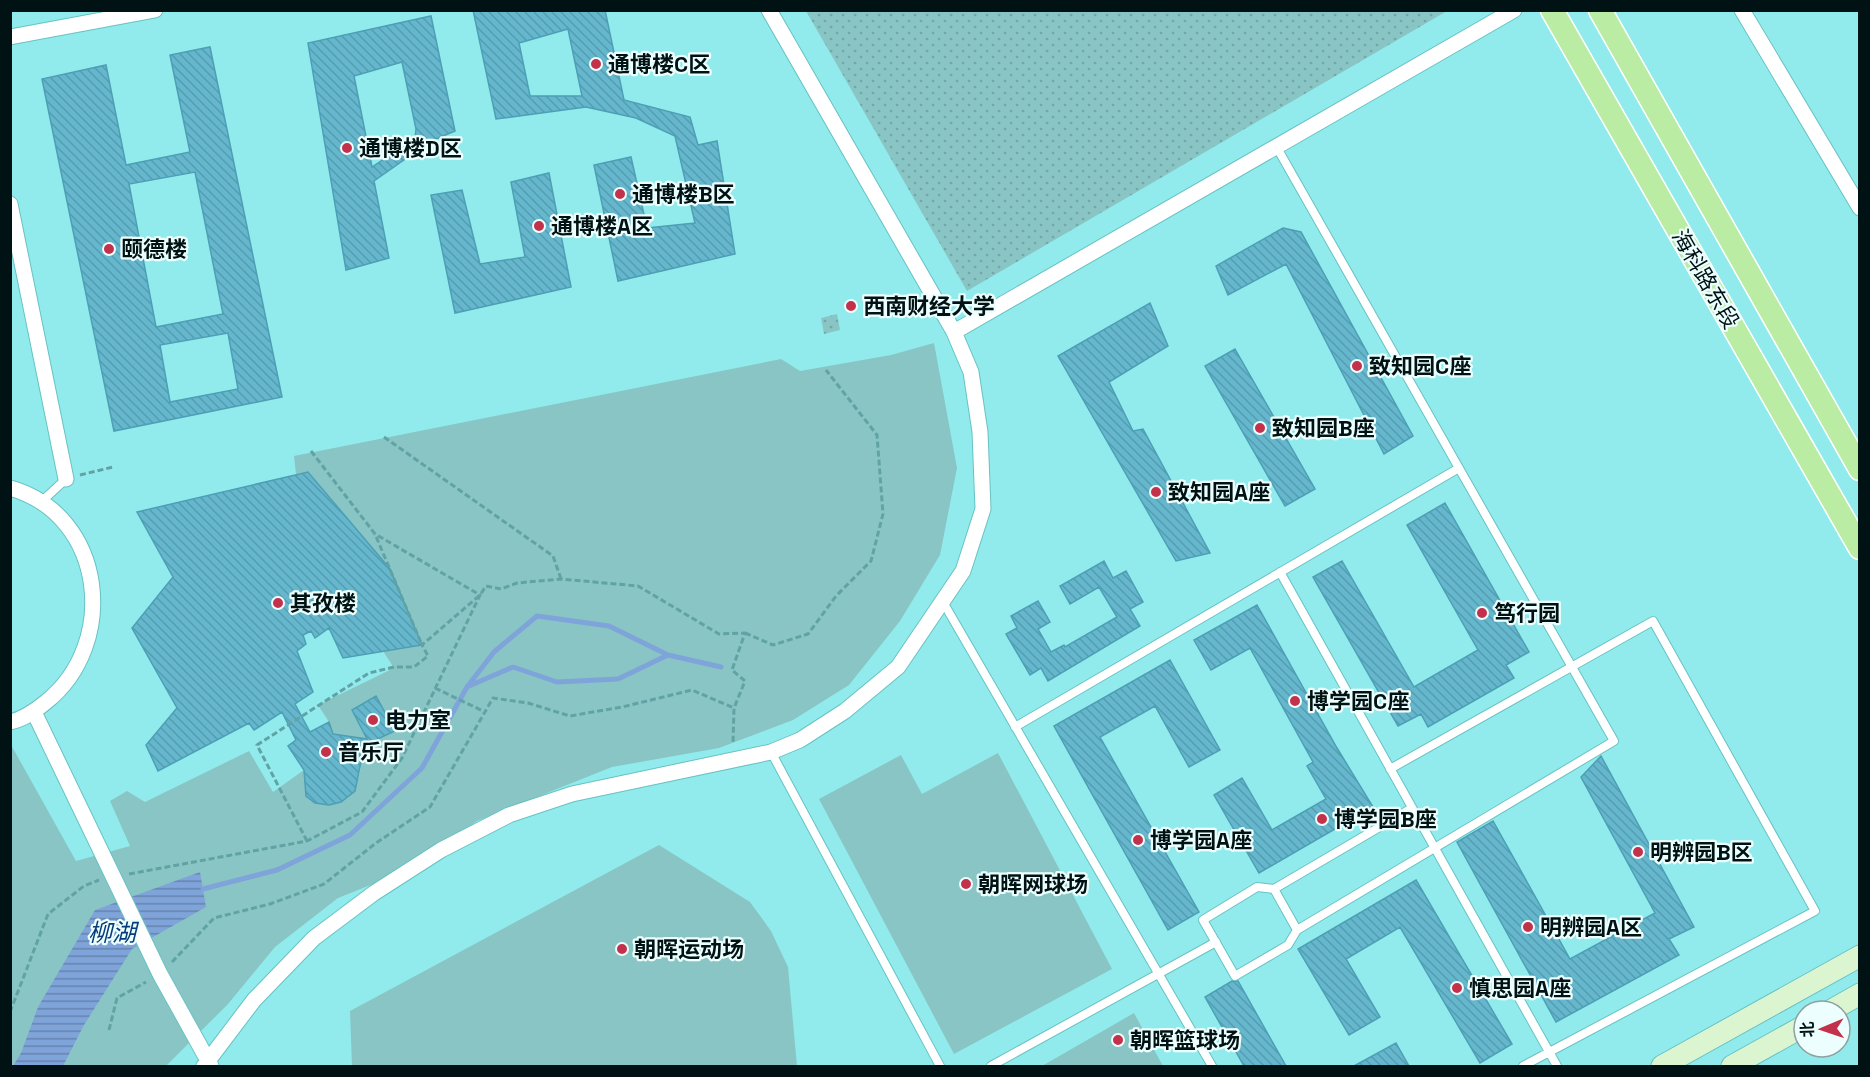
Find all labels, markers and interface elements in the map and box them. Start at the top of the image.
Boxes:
place label: 通博楼C区 [608,50,710,78]
marker: 通博楼C区 [589,57,603,71]
place label: 通博楼D区 [359,134,462,162]
marker: 通博楼D区 [340,141,354,155]
place label: 通博楼B区 [632,180,735,208]
marker: 通博楼B区 [613,187,627,201]
place label: 通博楼A区 [551,212,653,240]
marker: 通博楼A区 [532,219,546,233]
street label: 海科路东段 [1666,224,1746,334]
place label: 颐德楼 [121,235,187,263]
marker: 颐德楼 [102,242,116,256]
place label: 西南财经大学 [863,292,995,320]
marker: 西南财经大学 [844,299,858,313]
place label: 致知园C座 [1369,352,1471,380]
marker: 致知园C座 [1350,359,1364,373]
place label: 致知园B座 [1272,414,1375,442]
marker: 致知园B座 [1253,421,1267,435]
place label: 致知园A座 [1168,478,1270,506]
marker: 致知园A座 [1149,485,1163,499]
place label: 其孜楼 [290,589,356,617]
marker: 其孜楼 [271,596,285,610]
place label: 笃行园 [1494,599,1560,627]
marker: 笃行园 [1475,606,1489,620]
place label: 博学园C座 [1307,687,1409,715]
marker: 博学园C座 [1288,694,1302,708]
place label: 电力室 [385,706,451,734]
marker: 电力室 [366,713,380,727]
place label: 音乐厅 [338,738,404,766]
marker: 音乐厅 [319,745,333,759]
place label: 博学园B座 [1334,805,1437,833]
marker: 博学园B座 [1315,812,1329,826]
place label: 博学园A座 [1150,826,1252,854]
marker: 博学园A座 [1131,833,1145,847]
place label: 明辨园B区 [1650,838,1753,866]
marker: 明辨园B区 [1631,845,1645,859]
place label: 朝晖网球场 [978,870,1088,898]
marker: 朝晖网球场 [959,877,973,891]
place label: 明辨园A区 [1540,913,1642,941]
water label: 柳湖 [88,917,140,948]
marker: 明辨园A区 [1521,920,1535,934]
place label: 朝晖运动场 [634,935,744,963]
marker: 朝晖运动场 [615,942,629,956]
place label: 慎思园A座 [1469,974,1571,1002]
marker: 慎思园A座 [1450,981,1464,995]
north arrow [1792,999,1852,1059]
text: 北 [1797,1021,1818,1038]
place label: 朝晖篮球场 [1130,1026,1240,1054]
marker: 朝晖篮球场 [1111,1033,1125,1047]

